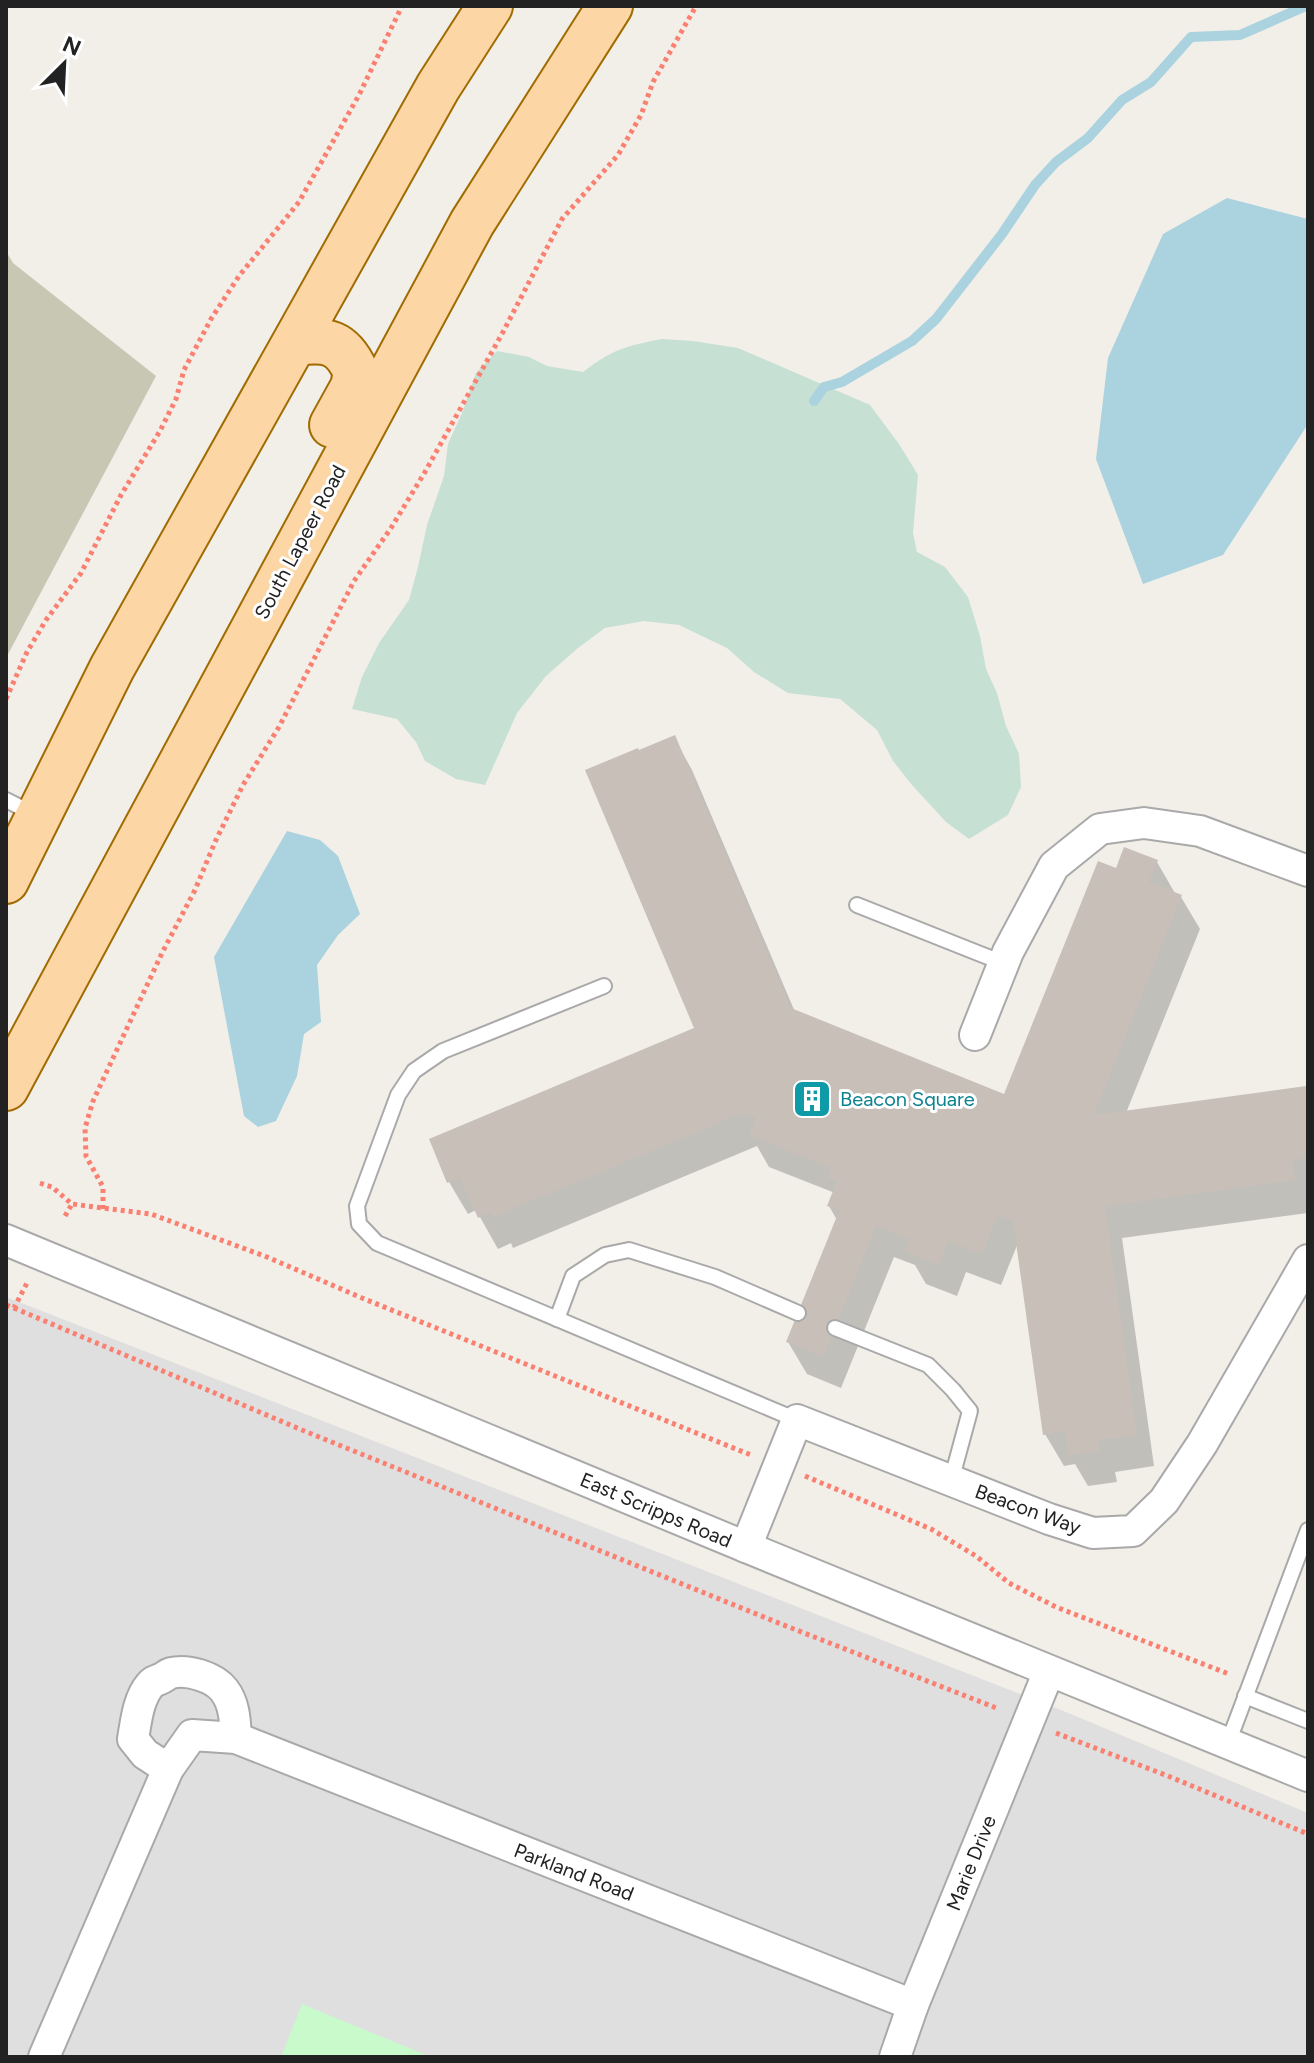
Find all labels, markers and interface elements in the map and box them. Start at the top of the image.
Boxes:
north arrow [24,24,104,104]
text: N [59,30,85,62]
street label: South Lapeer Road [249,461,351,623]
building icon: Beacon Square [791,1078,833,1120]
place label: Beacon Square [840,1087,975,1111]
street label: East Scripps Road [577,1467,735,1553]
street label: Beacon Way [972,1479,1085,1539]
street label: Marie Drive [941,1812,1001,1914]
street label: Parkland Road [511,1838,637,1906]

